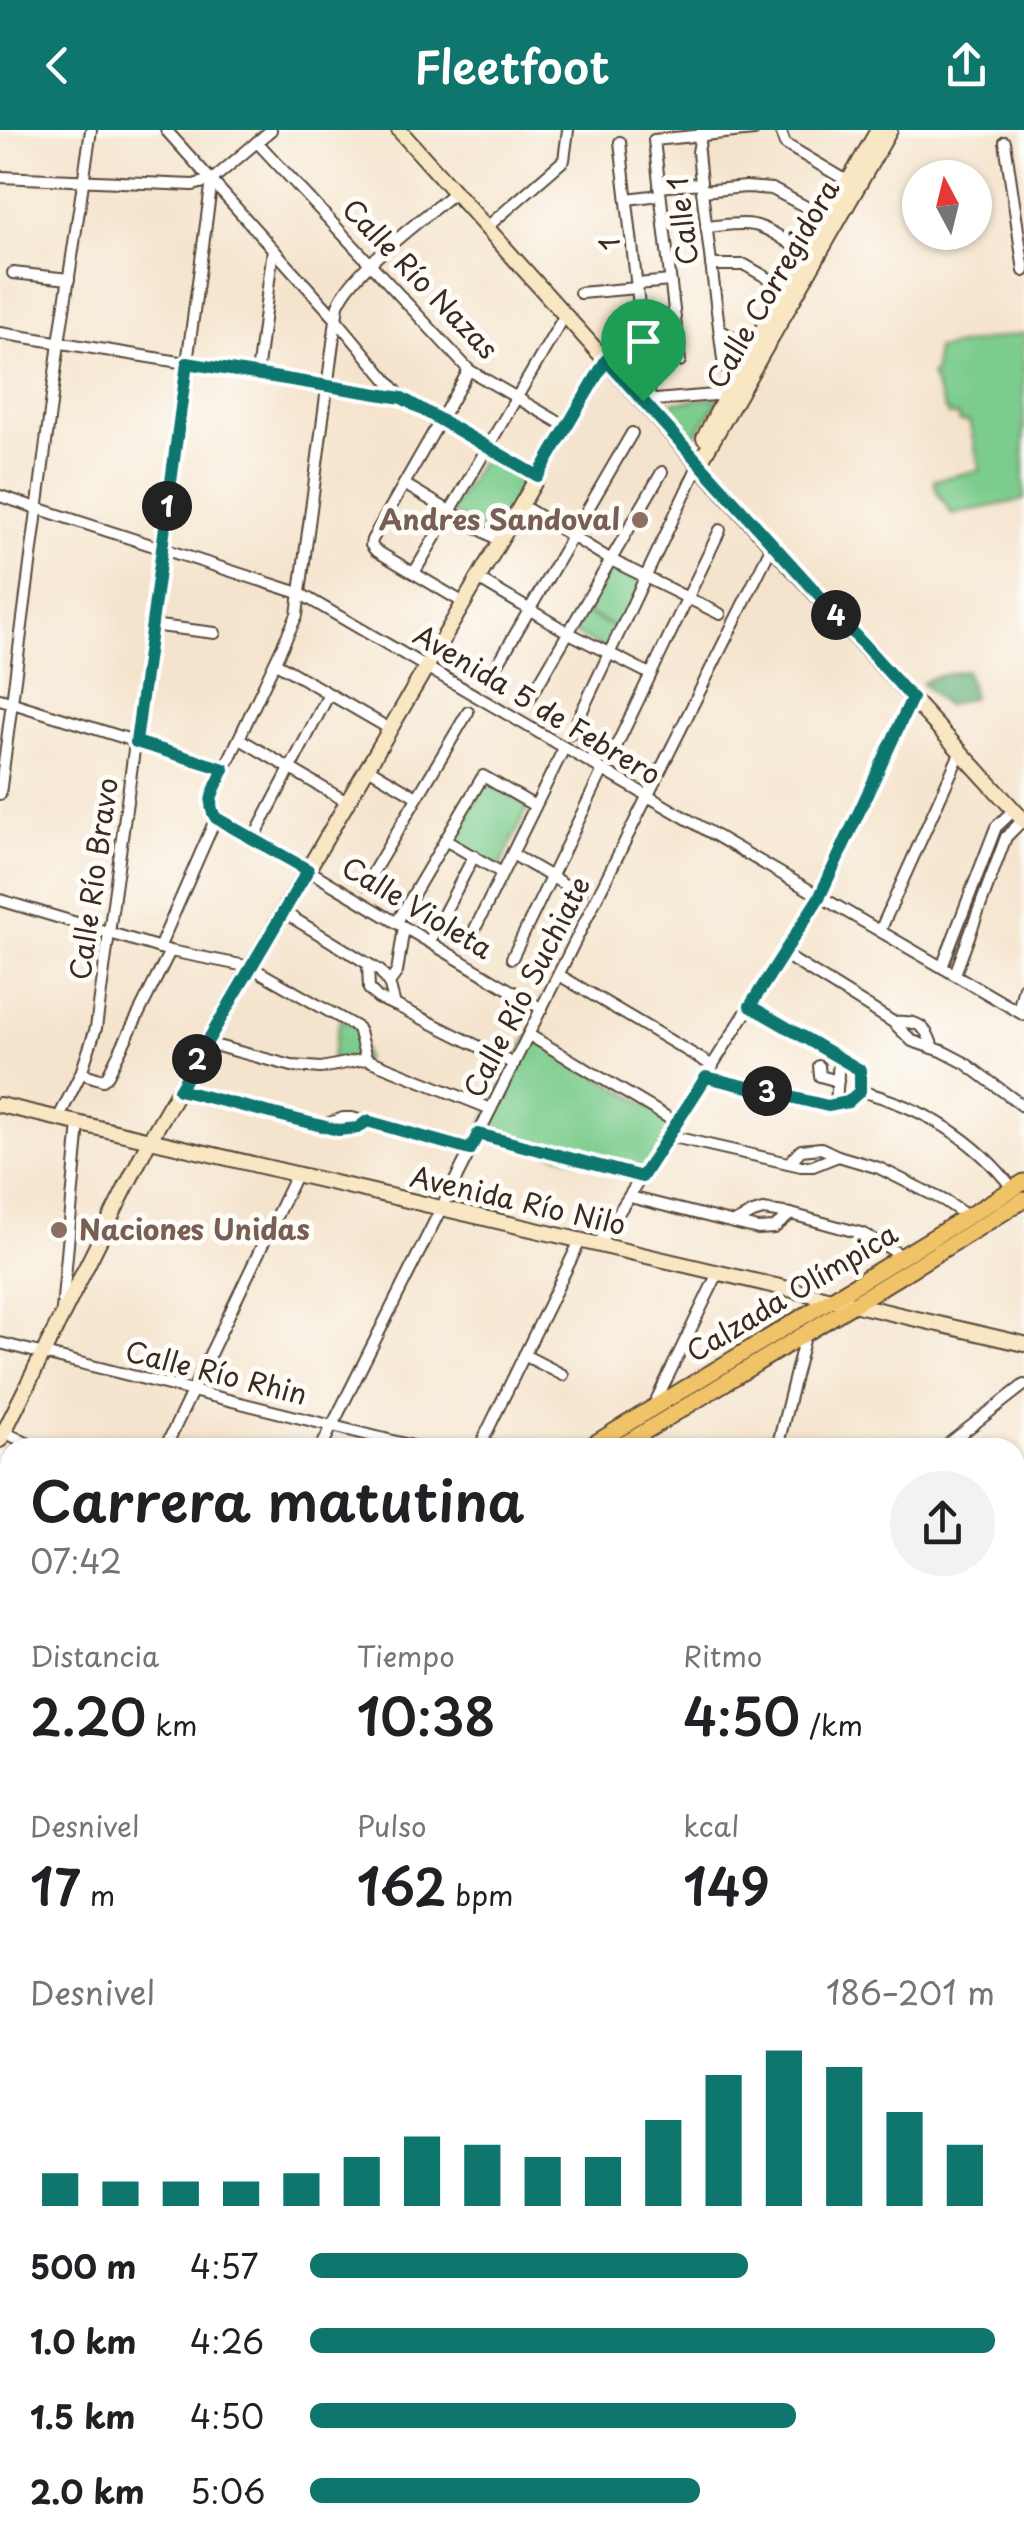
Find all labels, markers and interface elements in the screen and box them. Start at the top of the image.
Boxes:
text: Fleetfoot [414,31,610,99]
icon: back [30,38,85,93]
icon: share [939,38,994,93]
north arrow [902,160,992,250]
map controls [902,160,992,250]
street label: Calle Corregidora [694,170,850,396]
street label: Calle 1 [655,175,708,268]
street label: Calle Río Nazas [333,188,509,368]
street label: 1 [586,235,631,253]
pin [601,299,686,402]
icon: arrive [616,314,671,369]
pin: 1 [142,481,192,531]
text: 1 [160,484,174,527]
place label: Andres Sandoval [379,497,620,540]
marker: Andres Sandoval [629,509,651,531]
pin: 4 [811,590,861,640]
text: 4 [826,593,846,636]
street label: Avenida 5 de Febrero [406,613,670,795]
street label: Calle Río Bravo [57,775,128,983]
street label: Calle Violeta [334,845,502,969]
street label: Calle Río Suchiate [451,868,600,1105]
pin: 2 [172,1034,222,1084]
text: 2 [187,1037,207,1080]
pin: 3 [742,1066,792,1116]
text: 3 [758,1069,776,1112]
street label: Avenida Río Nilo [406,1154,630,1245]
place label: Naciones Unidas [79,1207,310,1250]
street label: Calzada Olímpica [677,1211,906,1372]
marker: Naciones Unidas [48,1219,70,1241]
street label: Calle Río Rhin [121,1328,312,1415]
text: Carrera matutina [30,1458,525,1541]
button: share [890,1471,995,1576]
text: 07:42 [30,1537,122,1585]
text: Distancia [30,1634,159,1677]
text: Tiempo [357,1634,455,1677]
text: Ritmo [683,1634,762,1677]
text: 2.20 [30,1677,146,1753]
text: 10:38 [357,1677,496,1753]
text: 4:50 [683,1677,800,1753]
text: km [146,1703,197,1746]
text: /km [800,1703,863,1746]
text: Desnivel [30,1804,139,1847]
text: Pulso [357,1804,427,1847]
text: kcal [683,1804,739,1847]
text: 17 [30,1847,81,1923]
text: 162 [357,1847,446,1923]
text: 149 [683,1847,770,1923]
text: m [81,1873,115,1916]
text: bpm [446,1873,514,1916]
text: Desnivel [30,1968,155,2016]
text: 186–201 m [826,1968,995,2016]
text: 500 m [30,2242,136,2290]
text: 4:57 [190,2242,259,2290]
text: 1.0 km [30,2317,136,2365]
text: 4:26 [190,2317,264,2365]
text: 1.5 km [30,2392,135,2440]
text: 4:50 [190,2392,264,2440]
text: 2.0 km [30,2467,145,2515]
text: 5:06 [190,2467,266,2515]

